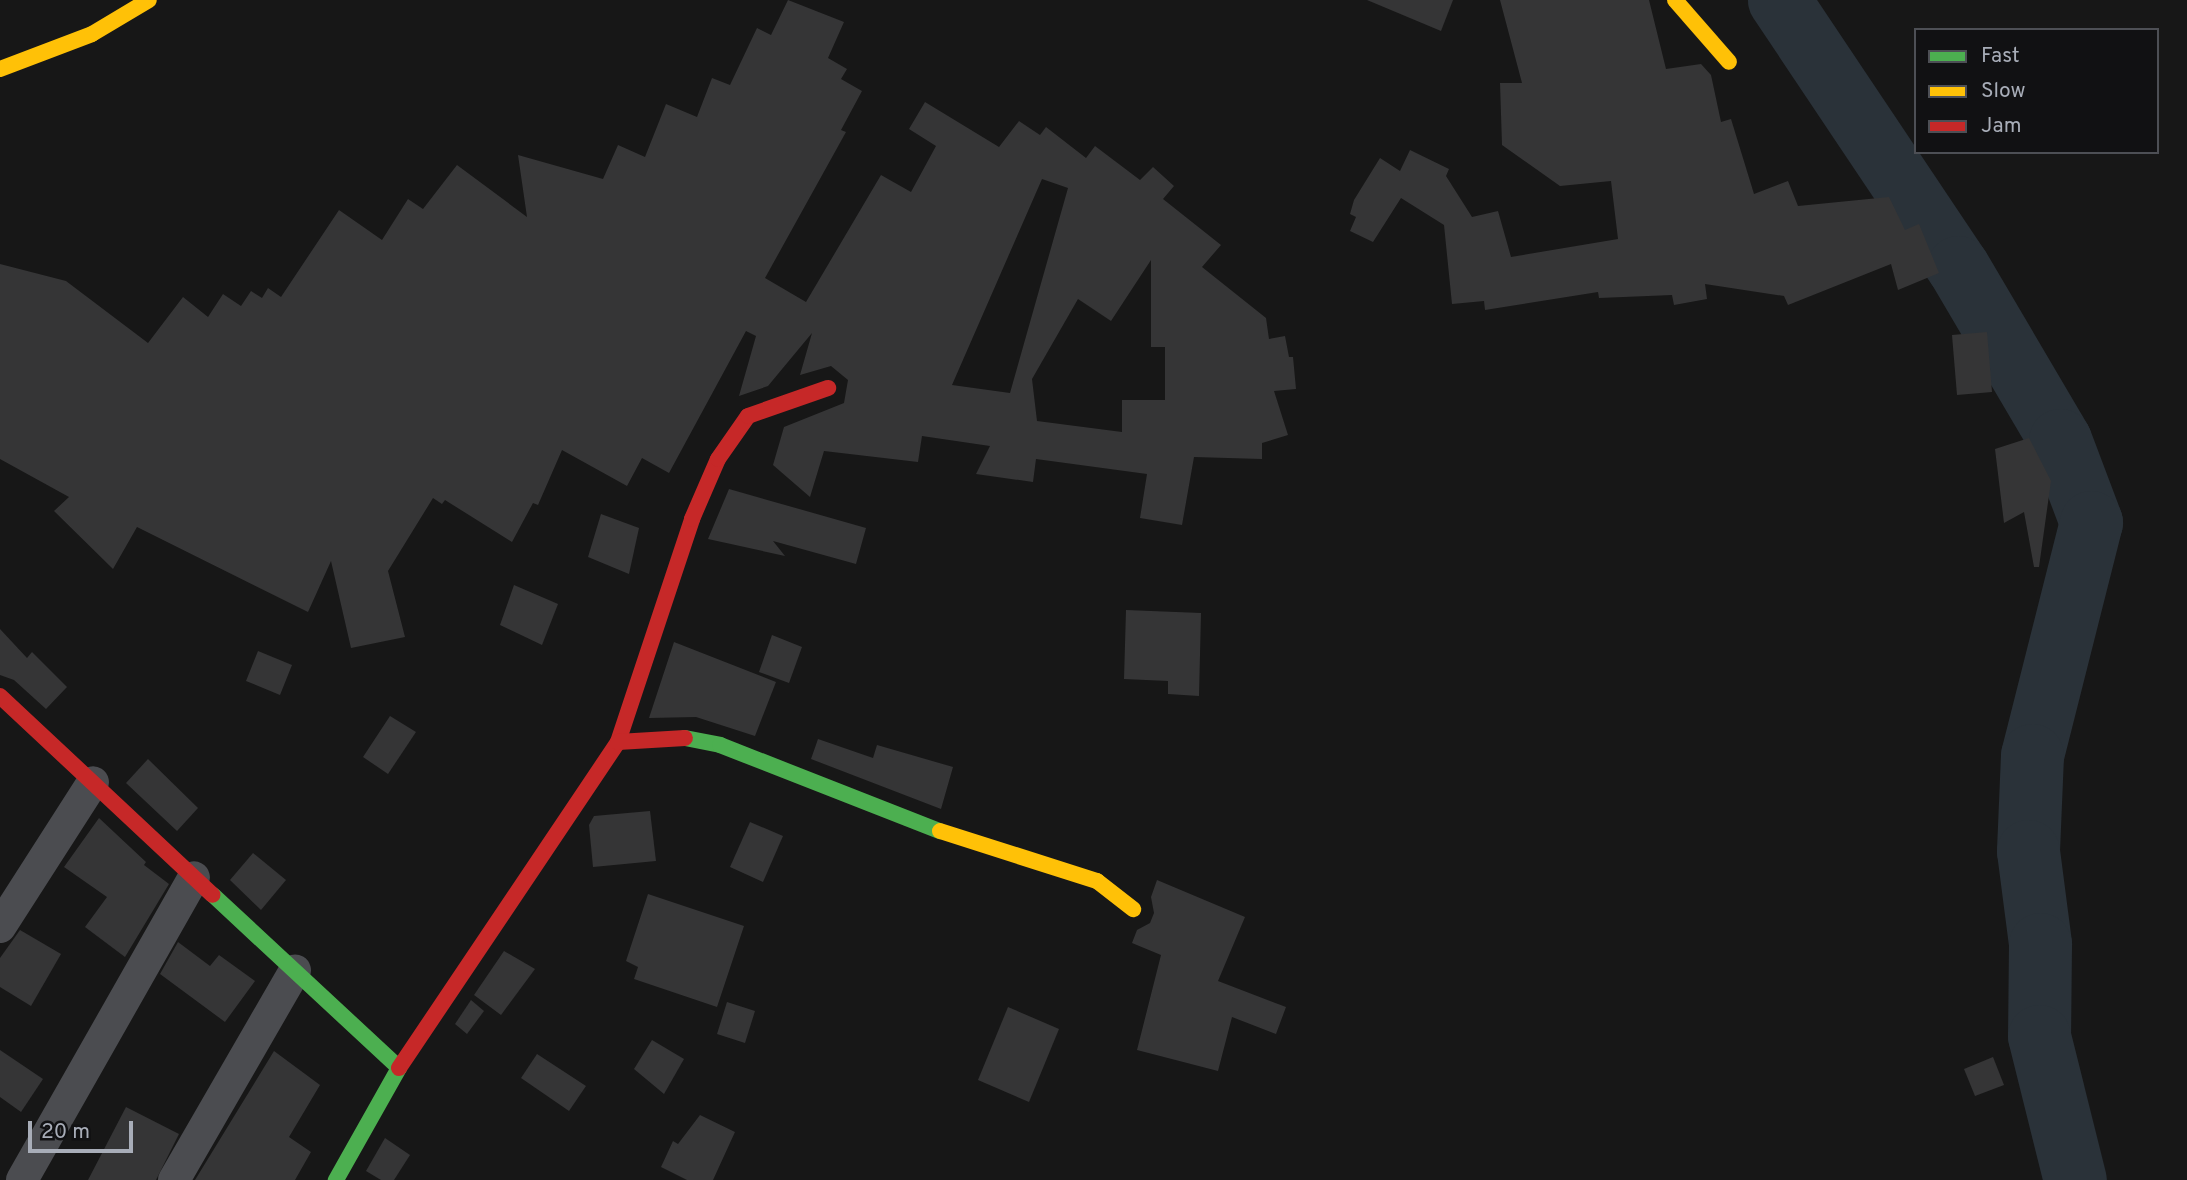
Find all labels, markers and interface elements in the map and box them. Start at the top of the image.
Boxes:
legend [1914,28,2159,154]
text: Fast [1981,43,2020,70]
text: Slow [1981,78,2026,105]
text: Jam [1981,113,2022,140]
scale bar [32,1106,136,1150]
text: 20 m [41,1119,90,1146]

